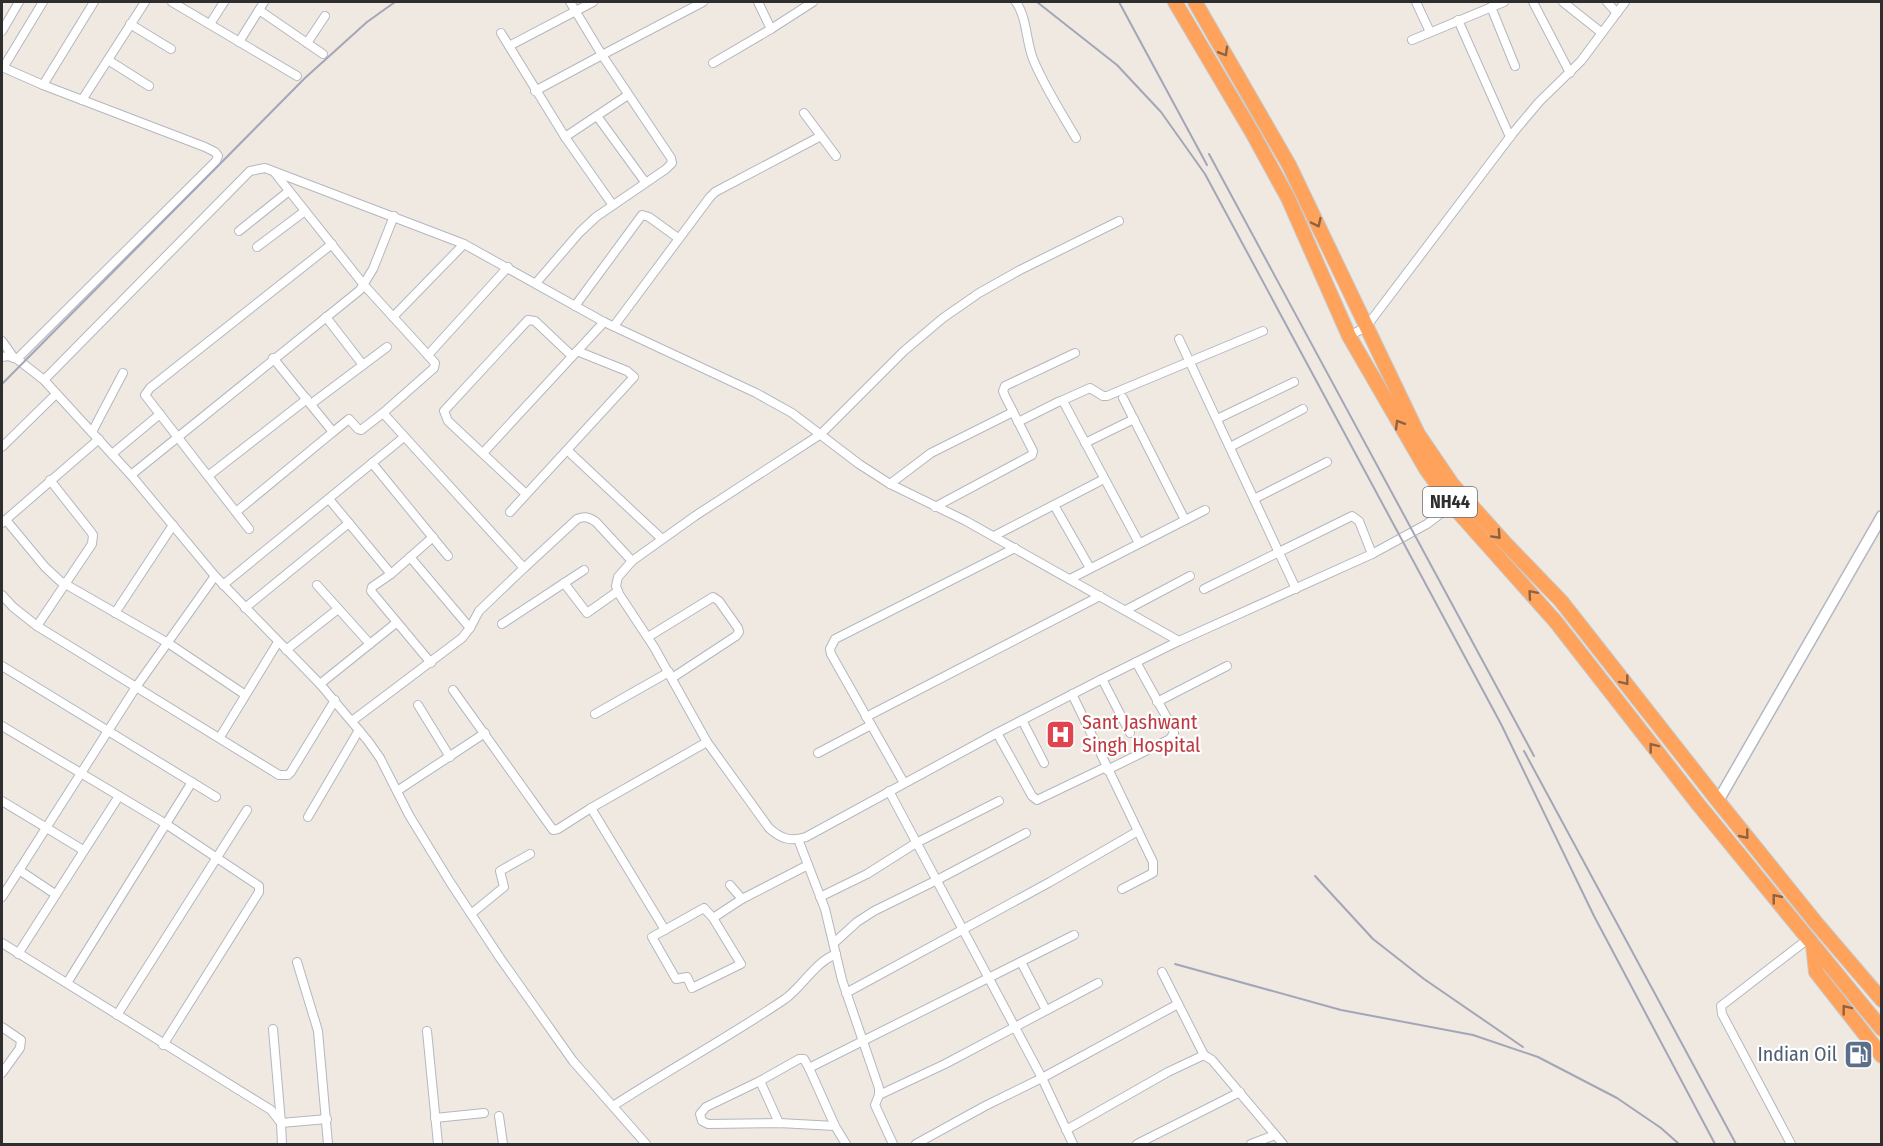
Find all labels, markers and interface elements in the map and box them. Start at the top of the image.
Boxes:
one-way arrow [1217,46,1228,56]
one-way arrow [1310,217,1322,228]
one-way arrow [1395,420,1407,430]
road number: NH44 [1423,487,1477,517]
one-way arrow [1490,528,1501,538]
one-way arrow [1528,591,1539,601]
one-way arrow [1618,675,1629,686]
place label: Sant Jashwant Singh Hospital [1082,710,1200,757]
hospital icon: Sant Jashwant Singh Hospital [1045,718,1077,750]
one-way arrow [1650,742,1661,753]
one-way arrow [1738,828,1749,839]
one-way arrow [1772,894,1783,905]
one-way arrow [1842,1005,1853,1016]
fuel station icon: Indian Oil [1842,1038,1874,1070]
place label: Indian Oil [1758,1042,1837,1066]

